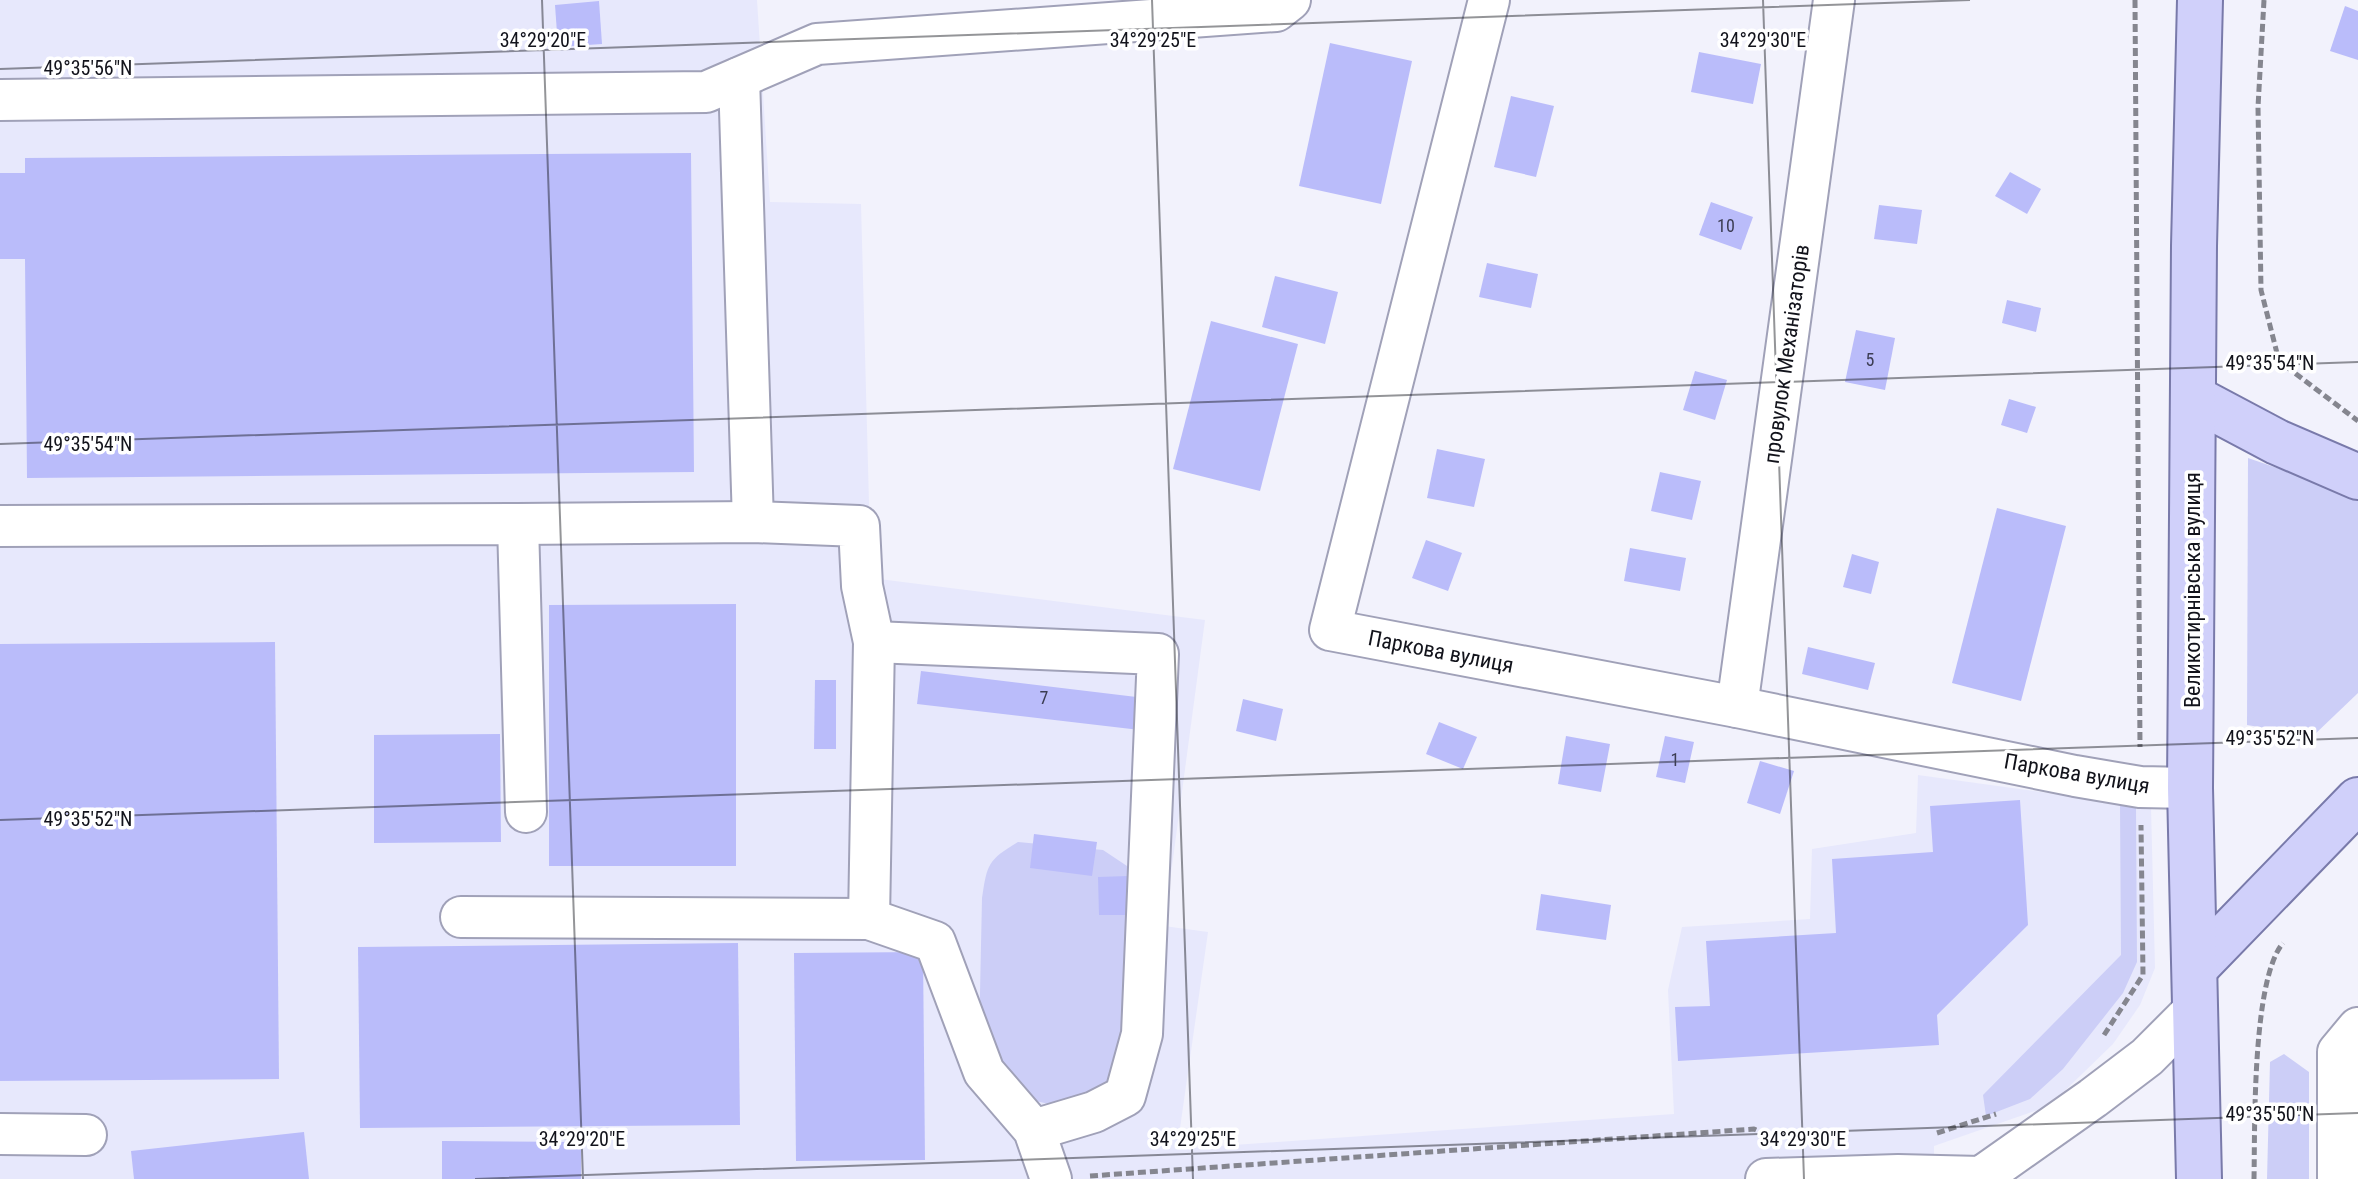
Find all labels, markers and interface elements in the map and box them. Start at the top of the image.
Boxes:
text: 34°29'20"E [500,28,586,52]
text: 34°29'25"E [1110,28,1196,52]
text: 34°29'30"E [1720,28,1806,52]
text: 49°35'56"N [43,56,133,80]
house number: 10 [1717,215,1735,236]
street label: провулок Механізаторів [1759,243,1814,465]
house number: 5 [1866,349,1875,370]
text: 49°35'54"N [2225,351,2315,375]
text: 49°35'54"N [43,432,133,456]
street label: Великотирнівська вулиця [2180,472,2205,708]
street label: Паркова вулиця [1366,625,1516,678]
house number: 7 [1040,687,1049,708]
text: 49°35'52"N [2225,726,2315,750]
street label: Паркова вулиця [2002,748,2152,799]
house number: 1 [1671,749,1679,770]
text: 49°35'52"N [43,807,133,831]
text: 49°35'50"N [2225,1102,2315,1126]
text: 34°29'20"E [539,1127,625,1151]
text: 34°29'25"E [1150,1127,1236,1151]
text: 34°29'30"E [1760,1127,1846,1151]

